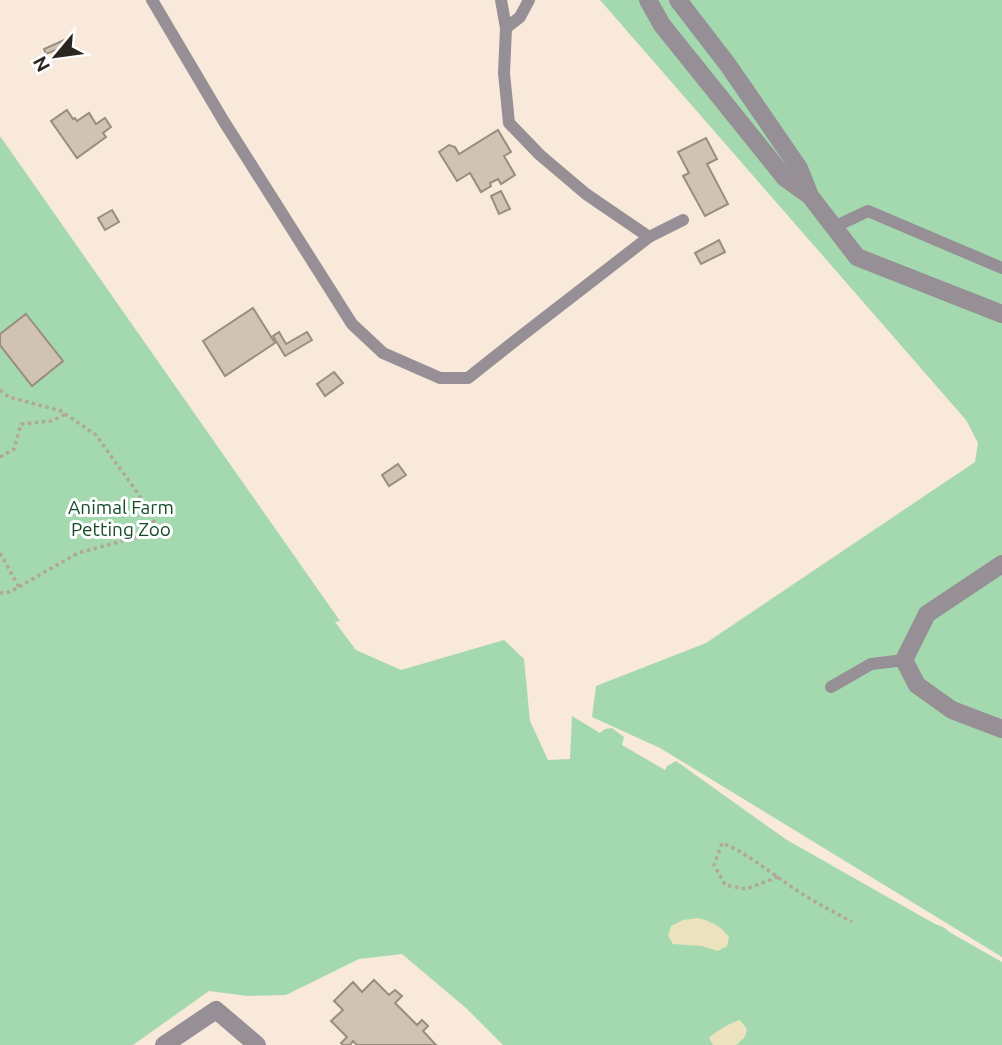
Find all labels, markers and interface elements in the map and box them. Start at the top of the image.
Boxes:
north arrow [21,21,91,91]
text: N [28,53,54,76]
park label: Animal Farm Petting Zoo [68,496,174,540]

